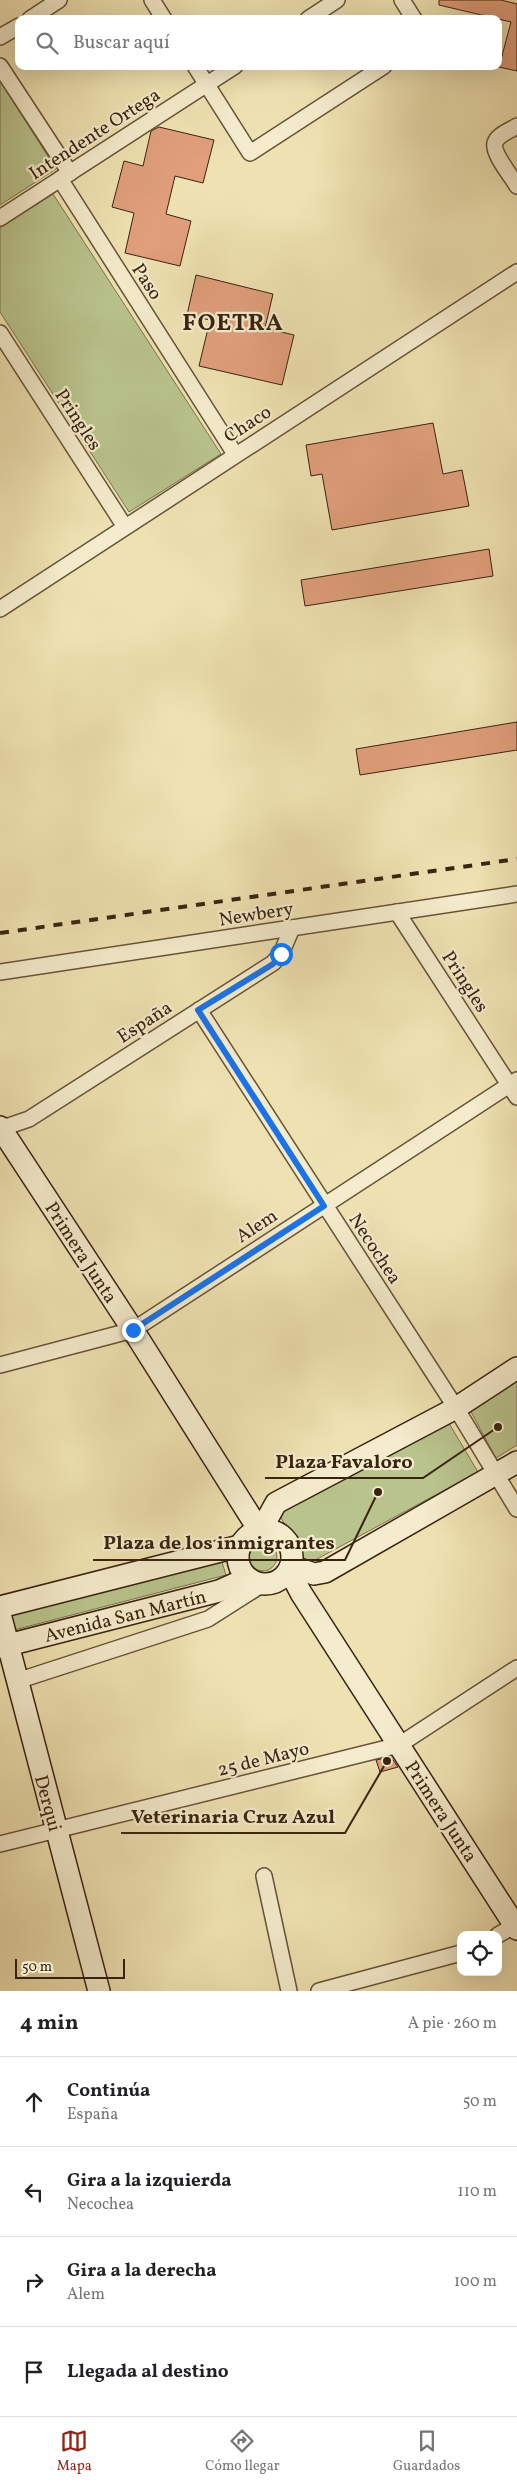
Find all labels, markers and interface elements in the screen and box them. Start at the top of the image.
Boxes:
search box [15,15,502,70]
icon: search [33,29,61,57]
text: Buscar aquí [73,30,170,56]
street label: Intendente Ortega [24,82,166,187]
street label: Paso [125,259,168,305]
district label: FOETRA [182,307,284,341]
street label: Pringles [48,384,107,456]
street label: Chaco [219,400,277,450]
street label: Newbery [217,896,296,934]
route start [270,943,293,966]
street label: Pringles [435,946,494,1018]
street label: España [113,995,178,1050]
street label: Primera Junta [38,1197,123,1309]
street label: Alem [231,1203,283,1250]
street label: Necochea [342,1209,407,1290]
route end [122,1319,145,1342]
callout: Plaza Favaloro [265,1443,423,1478]
text: Plaza Favaloro [275,1449,413,1477]
callout: Plaza de los inmigrantes [93,1525,345,1560]
text: Plaza de los inmigrantes [103,1530,335,1558]
street label: Avenida San Martín [42,1584,209,1650]
street label: 25 de Mayo [215,1736,312,1784]
street label: Primera Junta [398,1756,483,1868]
street label: Derqui [27,1772,67,1835]
callout: Veterinaria Cruz Azul [121,1798,345,1833]
text: Veterinaria Cruz Azul [131,1804,335,1832]
map controls [457,1931,502,1976]
button: locate [457,1931,502,1976]
scale bar [15,1956,125,1979]
text: 50 m [22,1958,52,1977]
text: 4 min [20,2009,79,2038]
text: A pie · 260 m [408,2013,497,2035]
text: Continúa [67,2078,150,2104]
icon: ahead [20,2088,48,2116]
text: 50 m [463,2091,497,2113]
text: España [67,2104,118,2126]
text: Gira a la izquierda [67,2168,232,2194]
icon: left [20,2178,48,2206]
text: 110 m [458,2181,497,2203]
text: Necochea [67,2194,134,2216]
text: Gira a la derecha [67,2258,217,2284]
icon: right [20,2268,48,2296]
text: 100 m [454,2271,497,2293]
text: Alem [67,2284,105,2306]
icon: arrive [20,2358,48,2386]
text: Llegada al destino [67,2359,229,2385]
tab: Mapa [57,2427,92,2476]
tab: Cómo llegar [205,2427,280,2476]
tab: Guardados [393,2427,460,2476]

